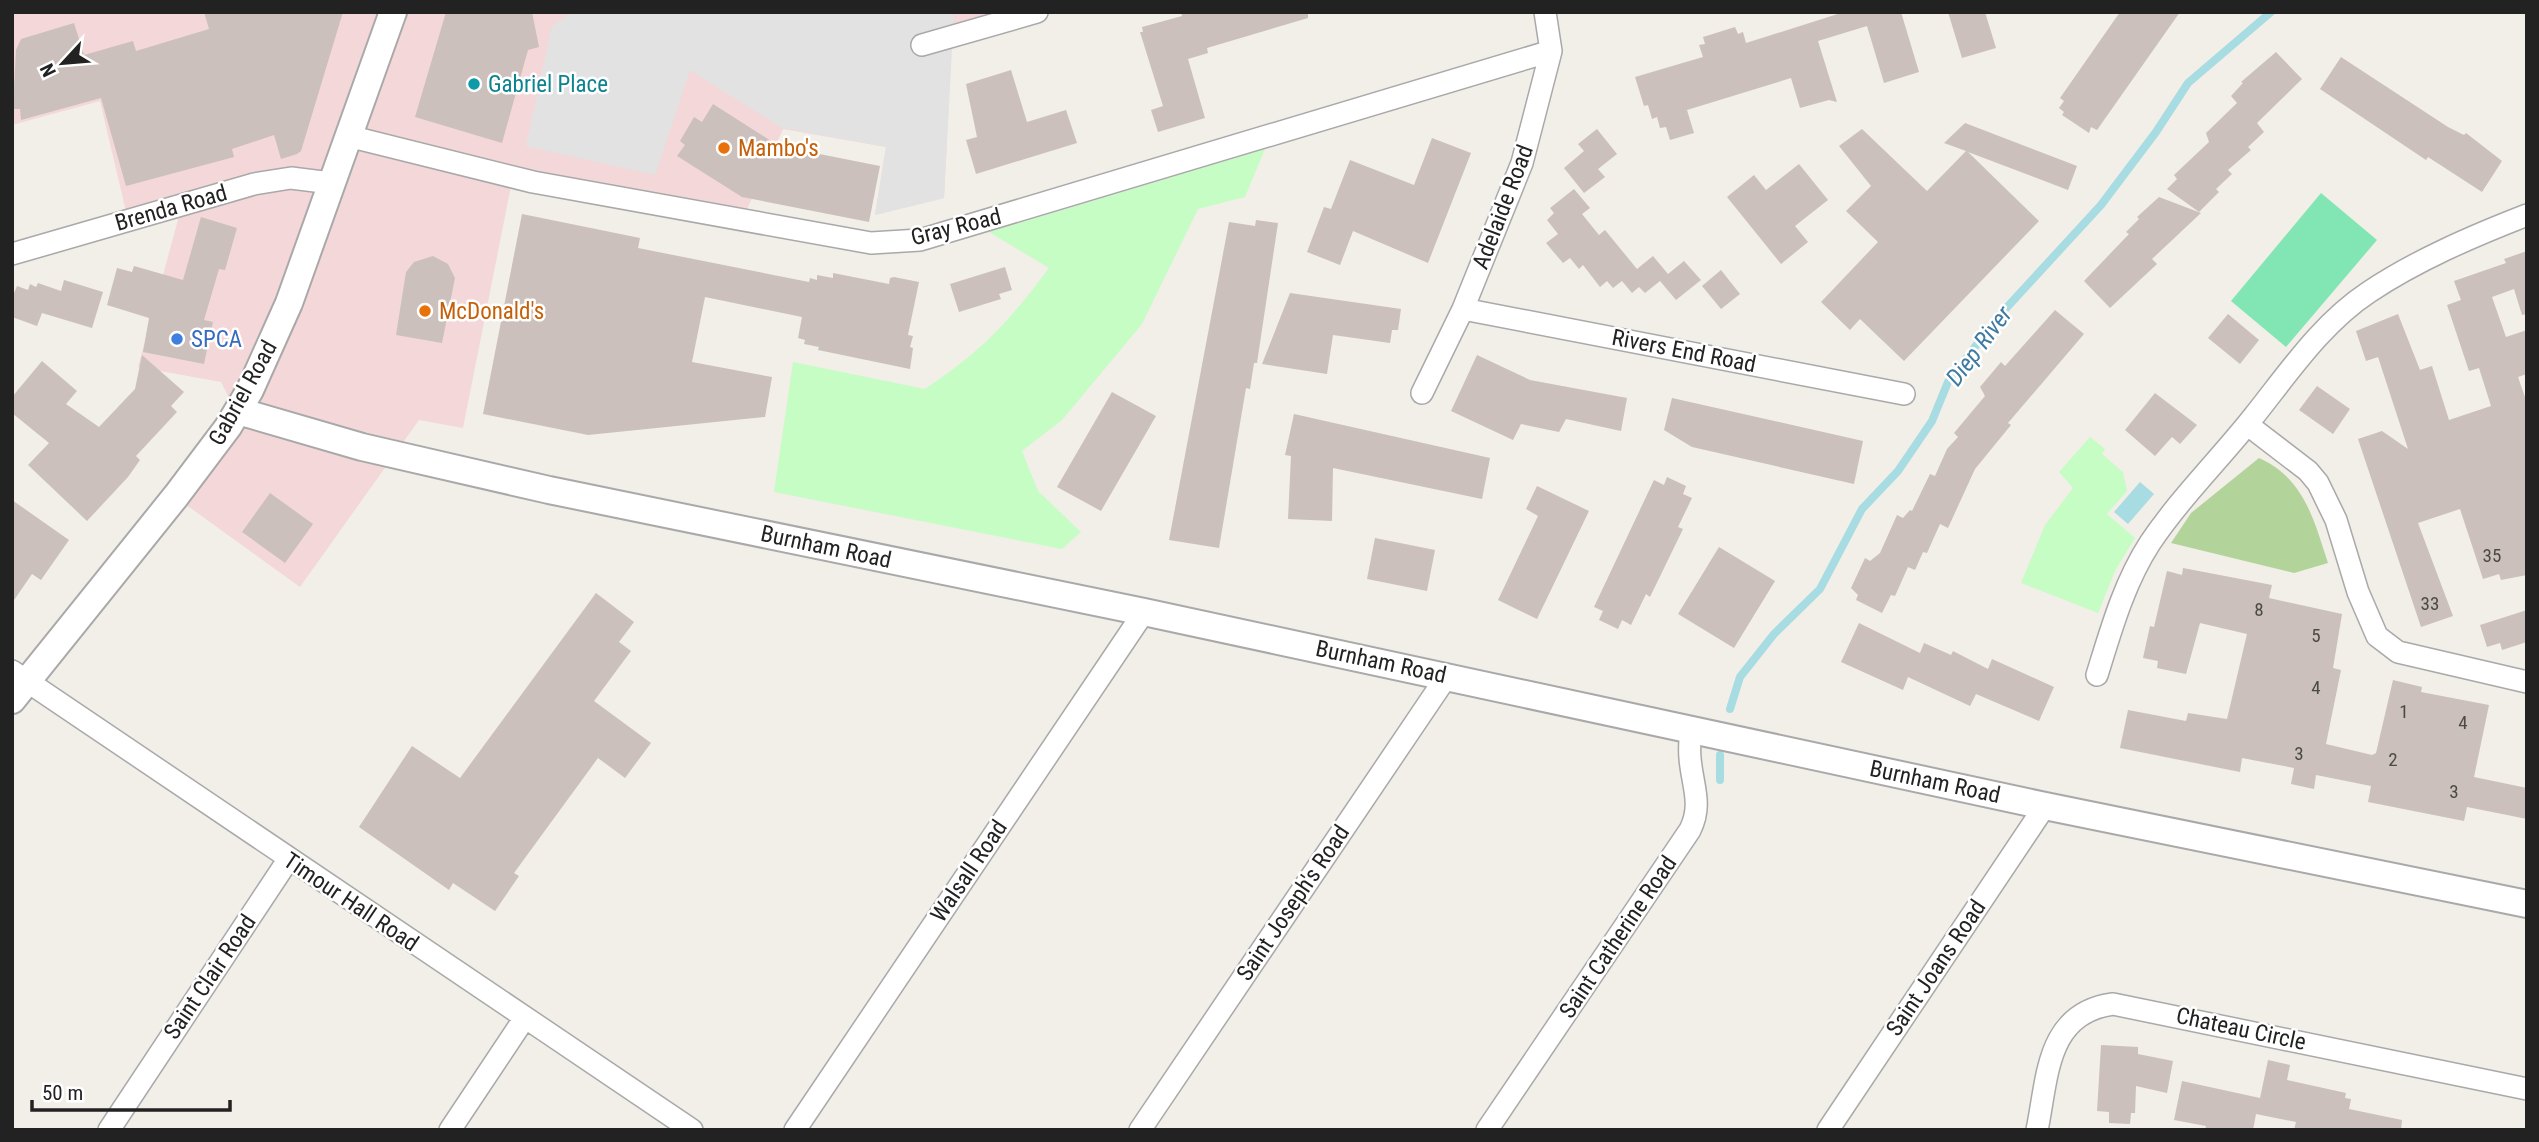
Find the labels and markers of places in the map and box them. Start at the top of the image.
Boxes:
place label: Gabriel Place [488,71,608,98]
marker: Gabriel Place [466,76,482,92]
place label: Mambo's [738,135,819,162]
marker: Mambo's [716,140,732,156]
place label: McDonald's [439,298,544,325]
marker: McDonald's [417,303,433,319]
place label: SPCA [191,326,242,353]
marker: SPCA [169,331,185,347]

